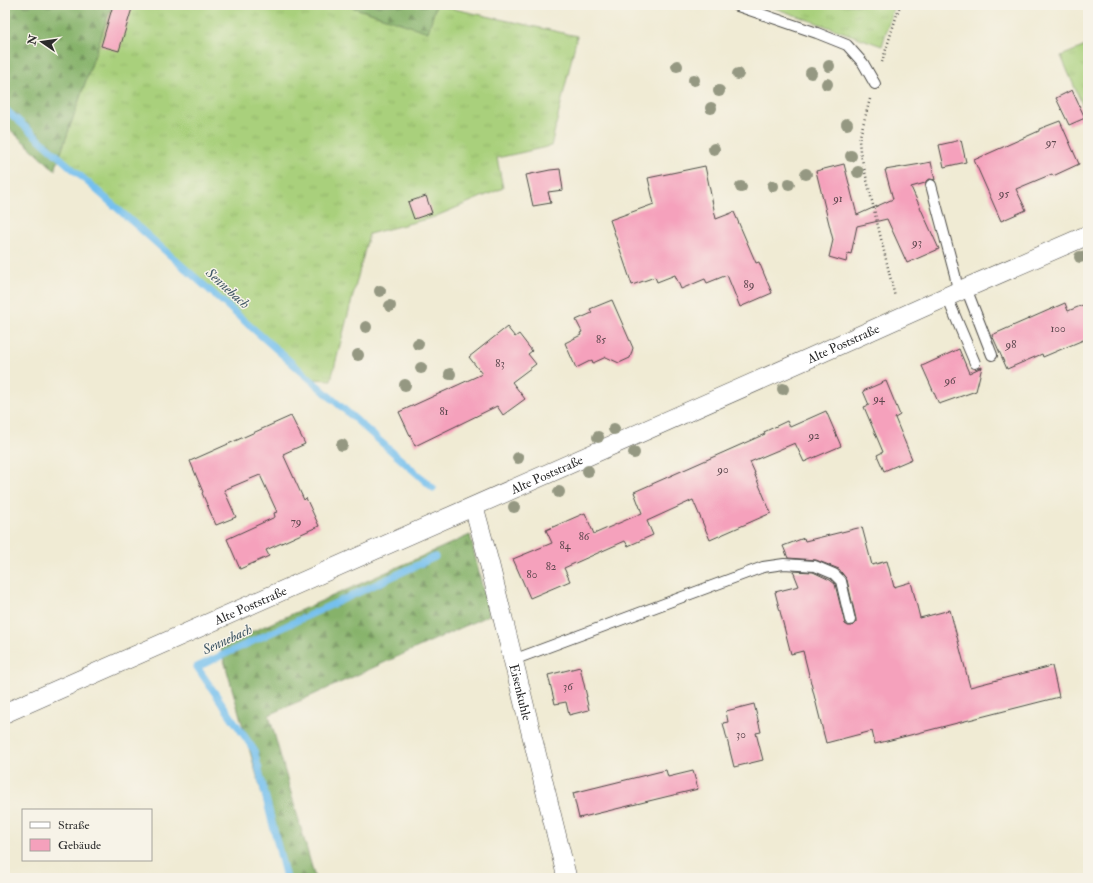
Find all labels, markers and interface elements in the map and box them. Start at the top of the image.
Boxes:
north arrow [22,22,62,62]
text: N [25,32,40,47]
house number: 97 [1045,136,1056,149]
house number: 95 [998,187,1009,200]
house number: 91 [832,192,843,205]
house number: 93 [911,236,922,249]
water label: Sennebach [202,264,253,312]
house number: 89 [744,278,754,291]
street label: Alte Poststraße [804,321,883,368]
house number: 100 [1050,322,1066,335]
house number: 85 [596,333,606,346]
house number: 98 [1005,338,1016,351]
house number: 83 [495,357,505,370]
house number: 96 [943,374,957,387]
house number: 94 [872,392,886,405]
house number: 81 [439,405,449,418]
house number: 92 [807,429,820,442]
street label: Alte Poststraße [507,452,586,498]
house number: 90 [716,463,729,476]
house number: 79 [291,515,301,528]
house number: 86 [579,530,591,543]
house number: 84 [559,539,572,552]
house number: 82 [546,560,557,573]
house number: 80 [527,568,538,581]
street label: Alte Poststraße [211,583,290,629]
water label: Sennebach [199,621,255,659]
street label: Eisenkuhle [505,662,535,723]
house number: 36 [563,680,574,693]
house number: 30 [736,728,746,741]
legend [22,809,152,861]
text: Straße [58,818,89,833]
text: Gebäude [58,838,101,853]

